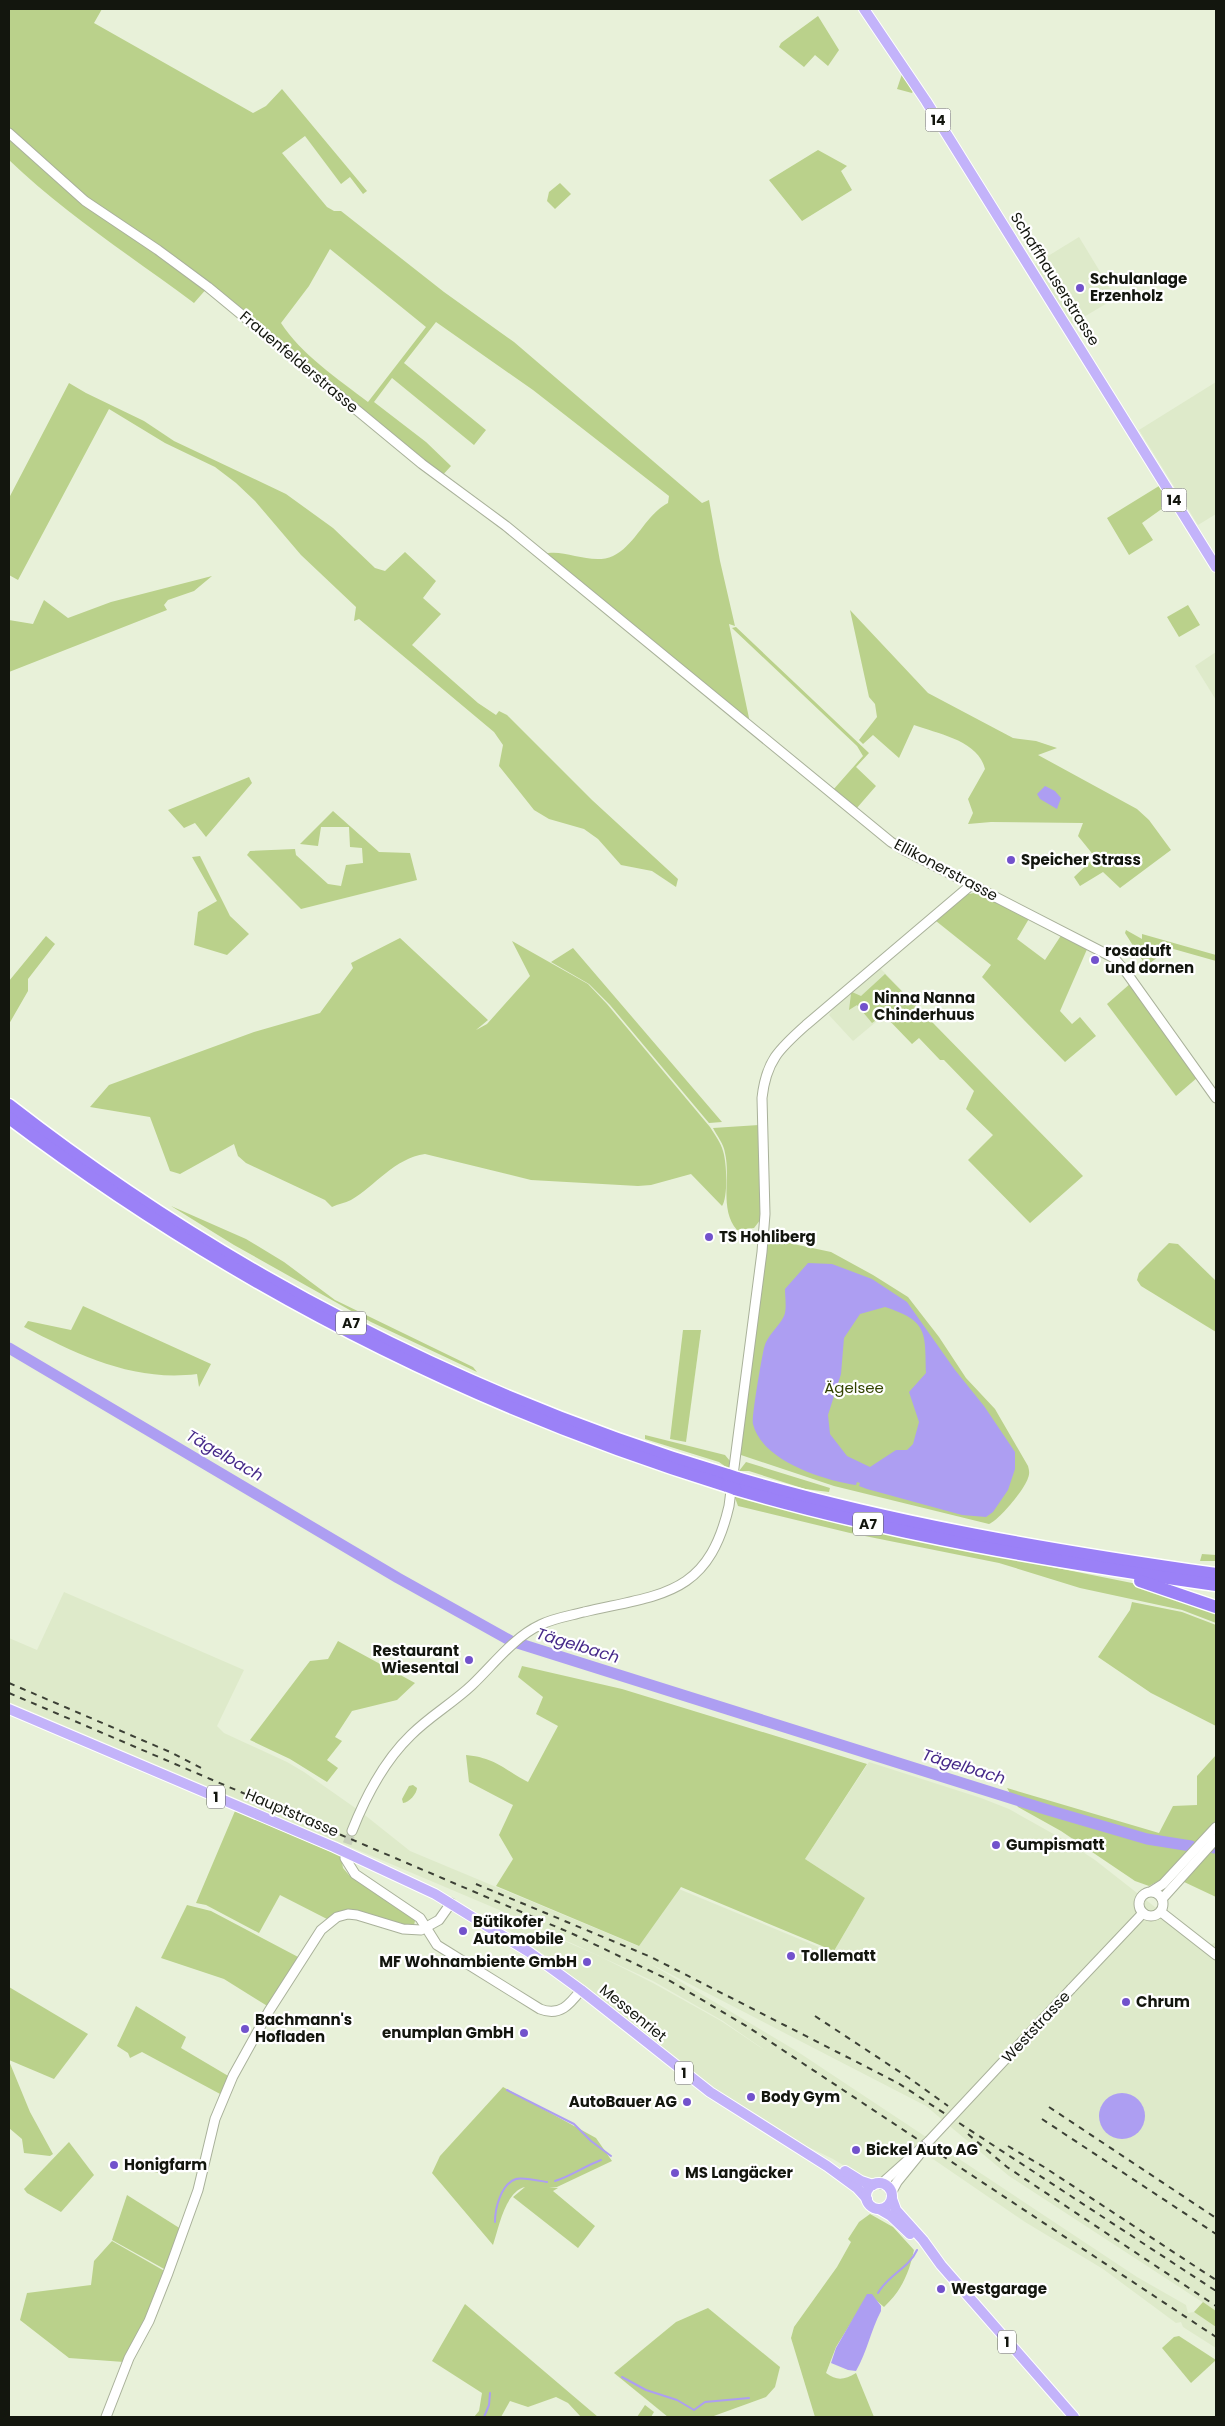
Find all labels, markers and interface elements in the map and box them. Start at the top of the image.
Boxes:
road number: 14 [926,108,950,132]
street label: Schaffhauserstrasse [1006,208,1105,349]
place label: Schulanlage Erzenholz [1090,268,1187,306]
marker: Schulanlage Erzenholz [1074,282,1086,294]
street label: Frauenfelderstrasse [236,306,363,417]
road number: 14 [1162,488,1186,512]
street label: Ellikonerstrasse [891,833,1002,906]
place label: Speicher Strass [1021,849,1141,870]
marker: Speicher Strass [1005,854,1017,866]
place label: rosaduft und dornen [1105,940,1194,978]
marker: rosaduft und dornen [1089,954,1101,966]
place label: Ninna Nanna Chinderhuus [874,987,975,1025]
marker: Ninna Nanna Chinderhuus [858,1001,870,1013]
place label: TS Hohliberg [719,1226,816,1247]
marker: TS Hohliberg [703,1231,715,1243]
road number: A7 [336,1312,366,1335]
park label: Ägelsee [824,1377,884,1398]
water label: Tägelbach [182,1424,268,1487]
road number: A7 [853,1512,883,1536]
water label: Tägelbach [533,1622,622,1669]
place label: Restaurant Wiesental [372,1640,459,1678]
marker: Restaurant Wiesental [463,1654,475,1666]
water label: Tägelbach [919,1743,1008,1790]
street label: Hauptstrasse [242,1783,342,1842]
road number: 1 [207,1785,225,1808]
place label: Gumpismatt [1006,1834,1105,1855]
marker: Gumpismatt [990,1839,1002,1851]
place label: Bütikofer Automobile [473,1911,564,1949]
marker: Bütikofer Automobile [457,1925,469,1937]
place label: Tollematt [801,1945,876,1966]
marker: Tollematt [785,1950,797,1962]
place label: MF Wohnambiente GmbH [379,1951,577,1972]
marker: MF Wohnambiente GmbH [581,1956,593,1968]
street label: Messenriet [595,1979,671,2046]
street label: Weststrasse [997,1986,1074,2067]
place label: Chrum [1136,1991,1190,2012]
marker: Chrum [1120,1996,1132,2008]
place label: Bachmann's Hofladen [255,2009,352,2047]
place label: enumplan GmbH [382,2022,514,2043]
marker: Bachmann's Hofladen [239,2023,251,2035]
marker: enumplan GmbH [518,2027,530,2039]
road number: 1 [675,2062,693,2084]
place label: Body Gym [761,2086,840,2107]
place label: AutoBauer AG [569,2091,677,2112]
marker: Body Gym [745,2091,757,2103]
marker: AutoBauer AG [681,2096,693,2108]
place label: Bickel Auto AG [866,2139,978,2160]
marker: Bickel Auto AG [850,2144,862,2156]
place label: Honigfarm [124,2154,207,2175]
marker: Honigfarm [108,2159,120,2171]
place label: MS Langäcker [685,2162,794,2183]
marker: MS Langäcker [669,2167,681,2179]
place label: Westgarage [951,2278,1047,2299]
marker: Westgarage [935,2283,947,2295]
road number: 1 [998,2330,1016,2354]

